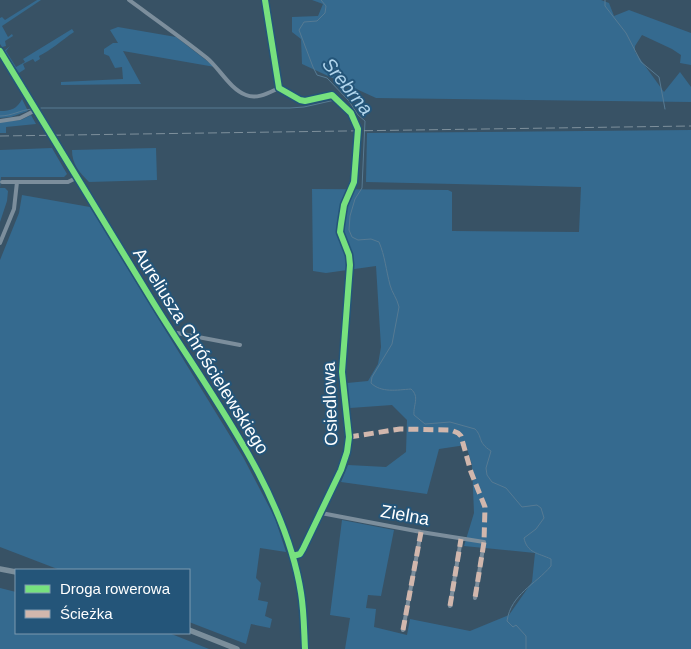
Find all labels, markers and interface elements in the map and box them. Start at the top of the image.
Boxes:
water label: Srebrna [318,53,377,119]
street label: Aureliusza Chróścielewskiego [129,244,273,458]
street label: Osiedlowa [319,361,341,446]
street label: Zielna [379,501,432,529]
legend [15,569,190,634]
text: Droga rowerowa [60,580,171,597]
text: Ścieżka [60,605,113,622]

